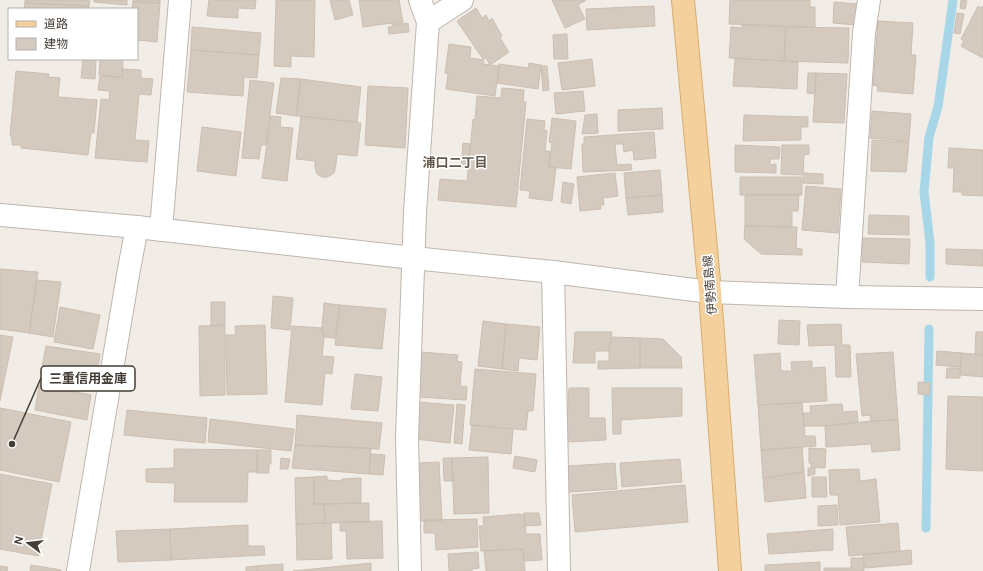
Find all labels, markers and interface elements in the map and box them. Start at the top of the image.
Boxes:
legend [8,8,138,60]
text: 道路 [44,16,68,32]
text: 建物 [44,36,68,52]
district label: 浦口二丁目 [422,154,488,171]
street label: 伊勢南島線 [699,254,721,316]
callout: 三重信用金庫 [41,366,135,391]
text: 三重信用金庫 [49,370,127,387]
north arrow [8,523,48,563]
text: N [11,535,26,546]

